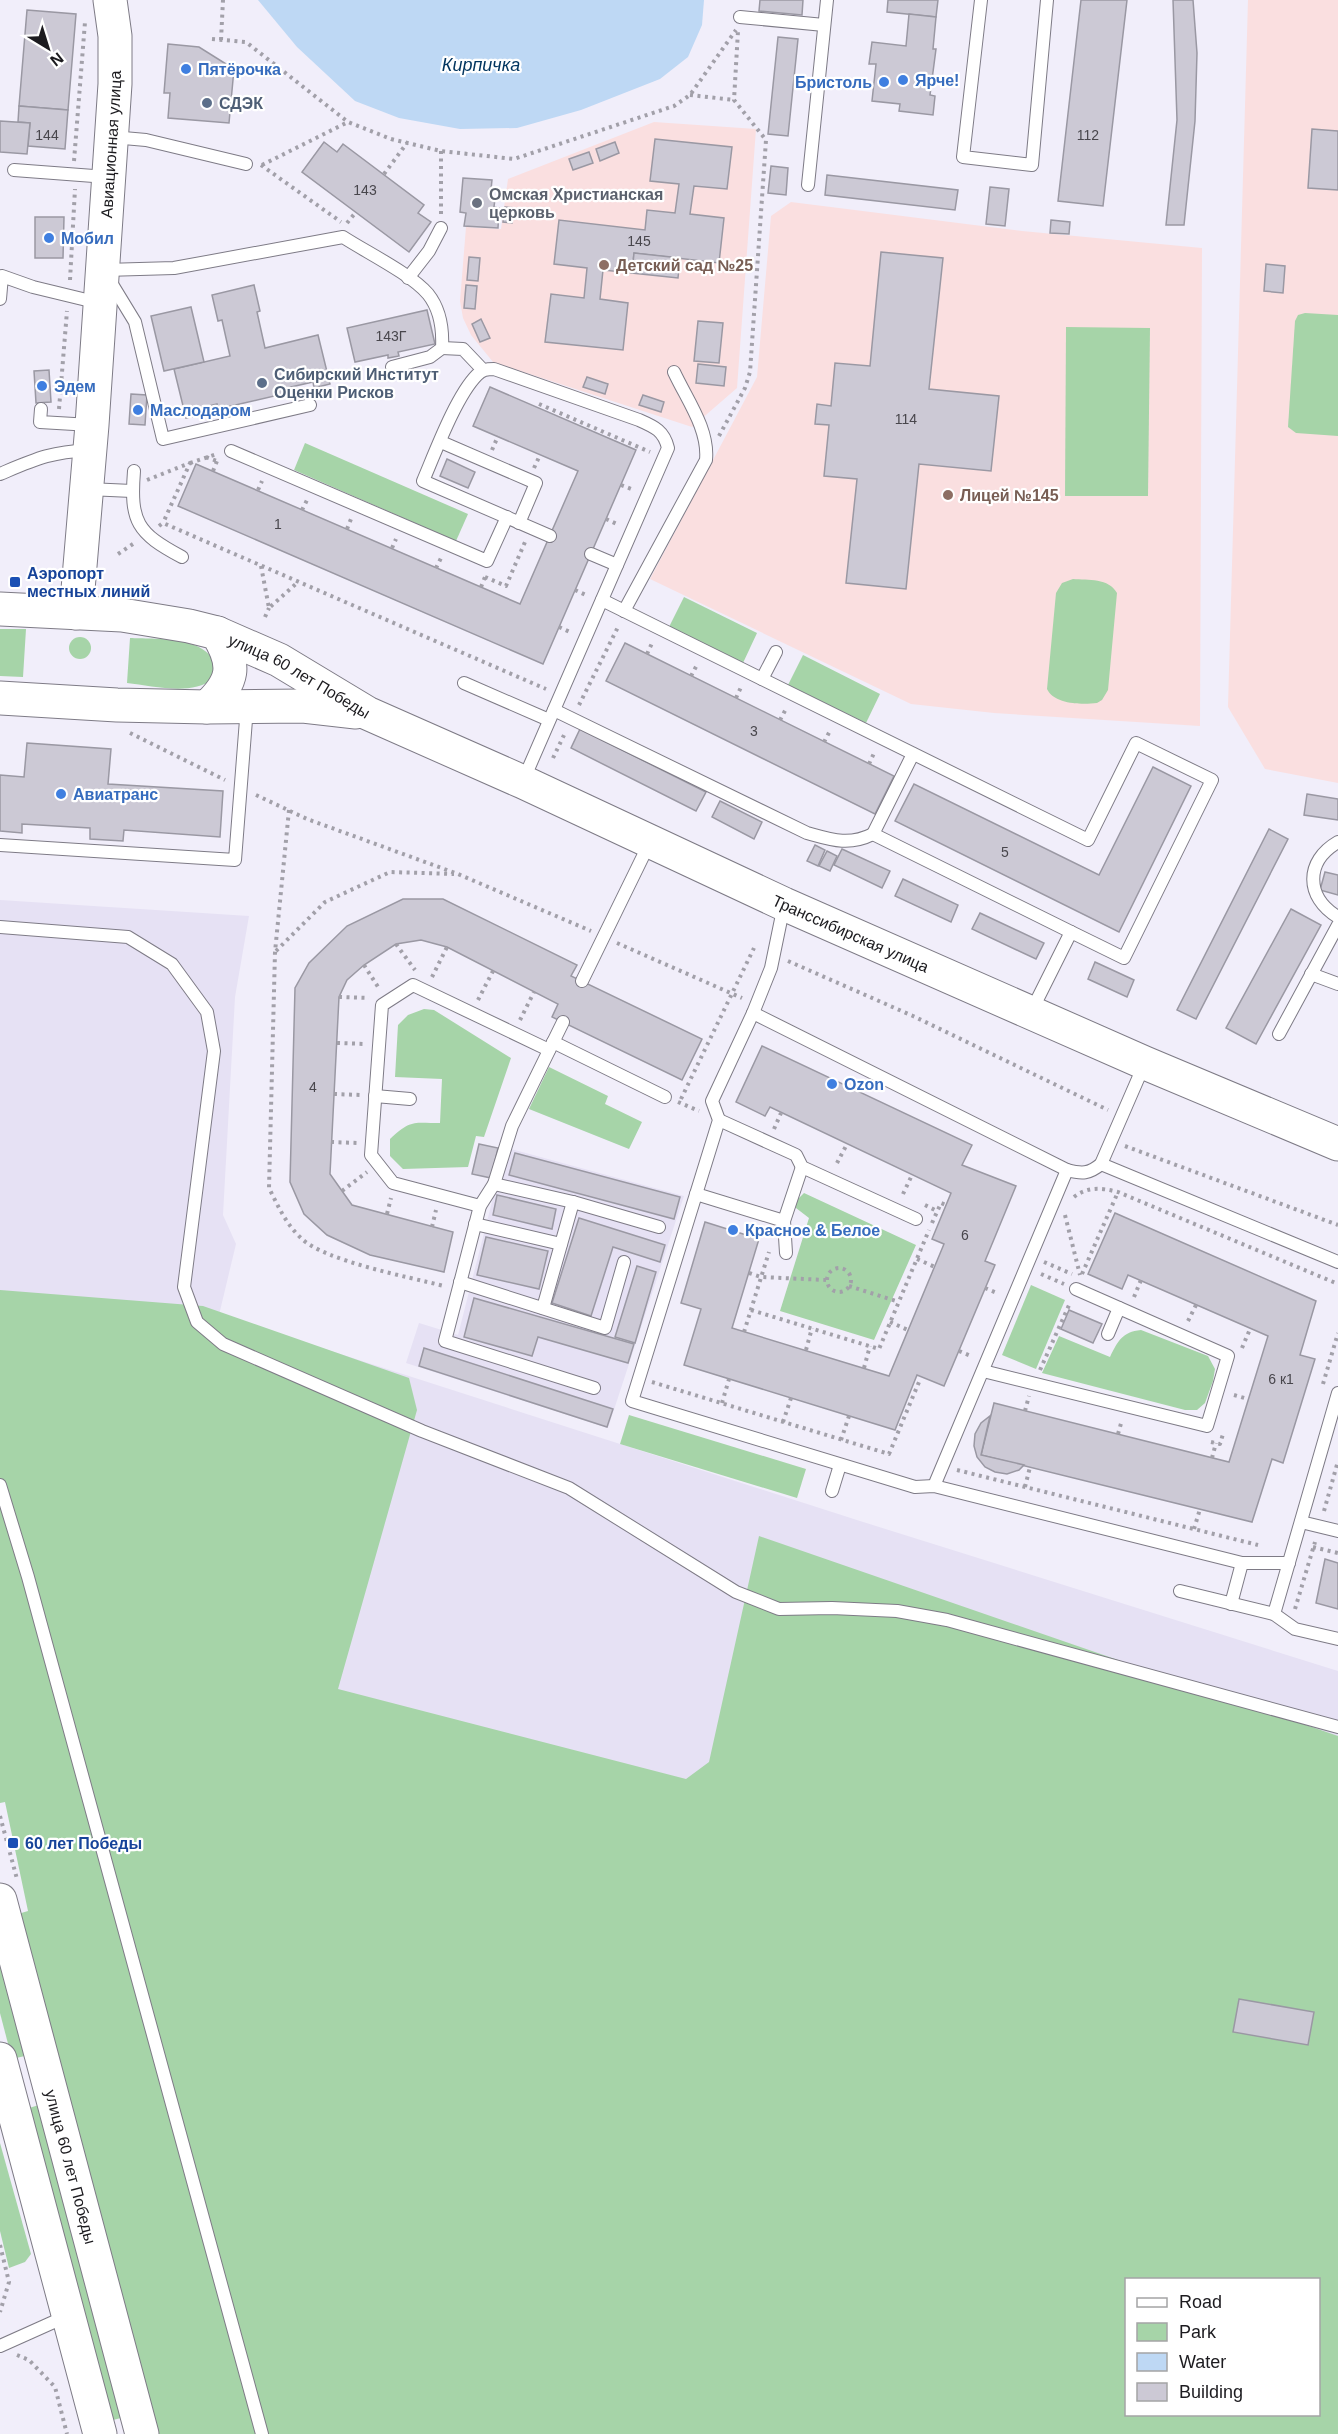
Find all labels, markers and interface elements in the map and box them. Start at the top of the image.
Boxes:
north arrow [18,18,78,78]
text: N [47,49,67,70]
water label: Кирпичка [442,55,520,75]
place label: Пятёрочка [198,61,281,78]
marker: Пятёрочка [179,62,193,76]
street label: Авиационная улица [97,70,124,219]
place label: Ярче! [915,72,959,89]
marker: Ярче! [896,73,910,87]
place label: Бристоль [795,74,872,91]
marker: Бристоль [877,75,891,89]
place label: СДЭК [219,95,263,112]
marker: СДЭК [200,96,214,110]
house number: 144 [35,127,59,143]
house number: 112 [1077,127,1099,143]
house number: 143 [353,182,377,198]
place label: Омская Христианская церковь [489,186,663,221]
marker: Омская Христианская церковь [470,196,484,210]
place label: Мобил [61,230,114,247]
marker: Мобил [42,231,56,245]
house number: 145 [627,233,651,249]
place label: Детский сад №25 [616,257,753,274]
marker: Детский сад №25 [597,258,611,272]
house number: 143Г [376,328,407,344]
place label: Сибирский Институт Оценки Рисков [274,366,439,401]
marker: Сибирский Институт Оценки Рисков [255,376,269,390]
place label: Эдем [54,378,96,395]
marker: Эдем [35,379,49,393]
place label: Маслодаром [150,402,251,419]
marker: Маслодаром [131,403,145,417]
house number: 114 [895,411,917,427]
place label: Лицей №145 [960,487,1059,504]
marker: Лицей №145 [941,488,955,502]
house number: 1 [274,516,282,532]
place label: Аэропорт местных линий [27,565,150,600]
marker: Аэропорт местных линий [8,575,22,589]
street label: улица 60 лет Победы [226,631,373,721]
house number: 3 [750,723,758,739]
place label: Авиатранс [73,786,158,803]
marker: Авиатранс [54,787,68,801]
house number: 5 [1001,844,1009,860]
street label: Транссибирская улица [770,891,932,975]
place label: Ozon [844,1076,884,1093]
marker: Ozon [825,1077,839,1091]
house number: 4 [309,1079,317,1095]
place label: Красное & Белое [745,1222,880,1239]
marker: Красное & Белое [726,1223,740,1237]
house number: 6 [961,1227,969,1243]
house number: 6 к1 [1268,1371,1294,1387]
place label: 60 лет Победы [25,1835,142,1852]
marker: 60 лет Победы [6,1836,20,1850]
street label: улица 60 лет Победы [42,2088,100,2246]
legend [1125,2278,1320,2416]
text: Road [1179,2292,1222,2312]
text: Park [1179,2322,1217,2342]
text: Water [1179,2352,1226,2372]
text: Building [1179,2382,1243,2402]

